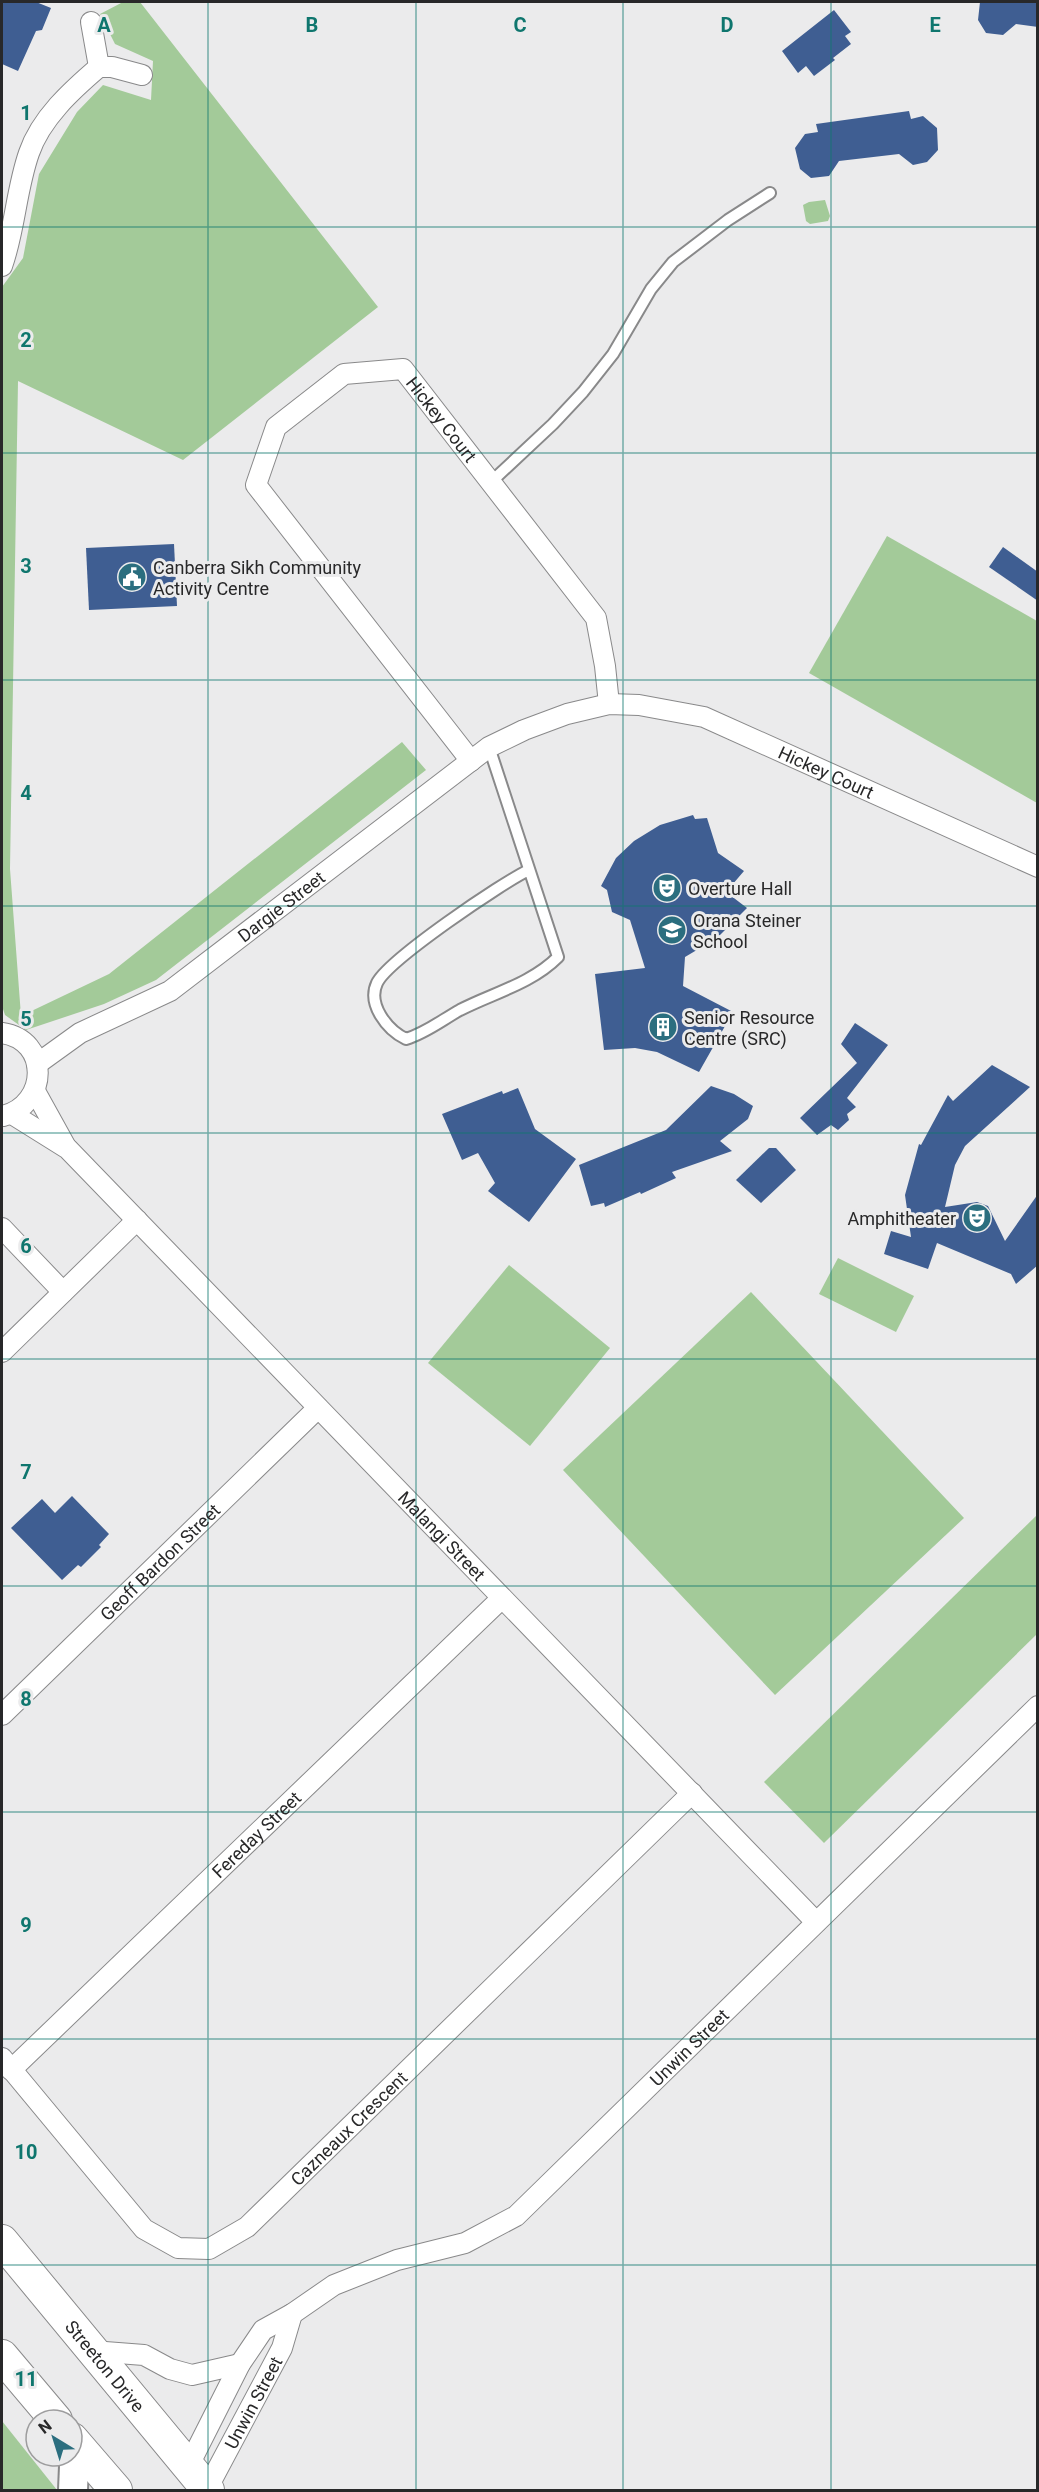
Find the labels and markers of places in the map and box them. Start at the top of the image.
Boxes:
place label: Canberra Sikh Community Activity Centre [153,557,361,599]
public building icon: Canberra Sikh Community Activity Centre [116,561,148,593]
theatre icon: Overture Hall [651,872,683,904]
place label: Overture Hall [688,878,792,899]
place label: Orana Steiner School [693,910,801,952]
school or university icon: Orana Steiner School [656,914,688,946]
place label: Senior Resource Centre (SRC) [684,1007,814,1050]
building icon: Senior Resource Centre (SRC) [647,1011,679,1043]
theatre icon: Amphitheater [961,1202,993,1234]
place label: Amphitheater [847,1208,956,1229]

